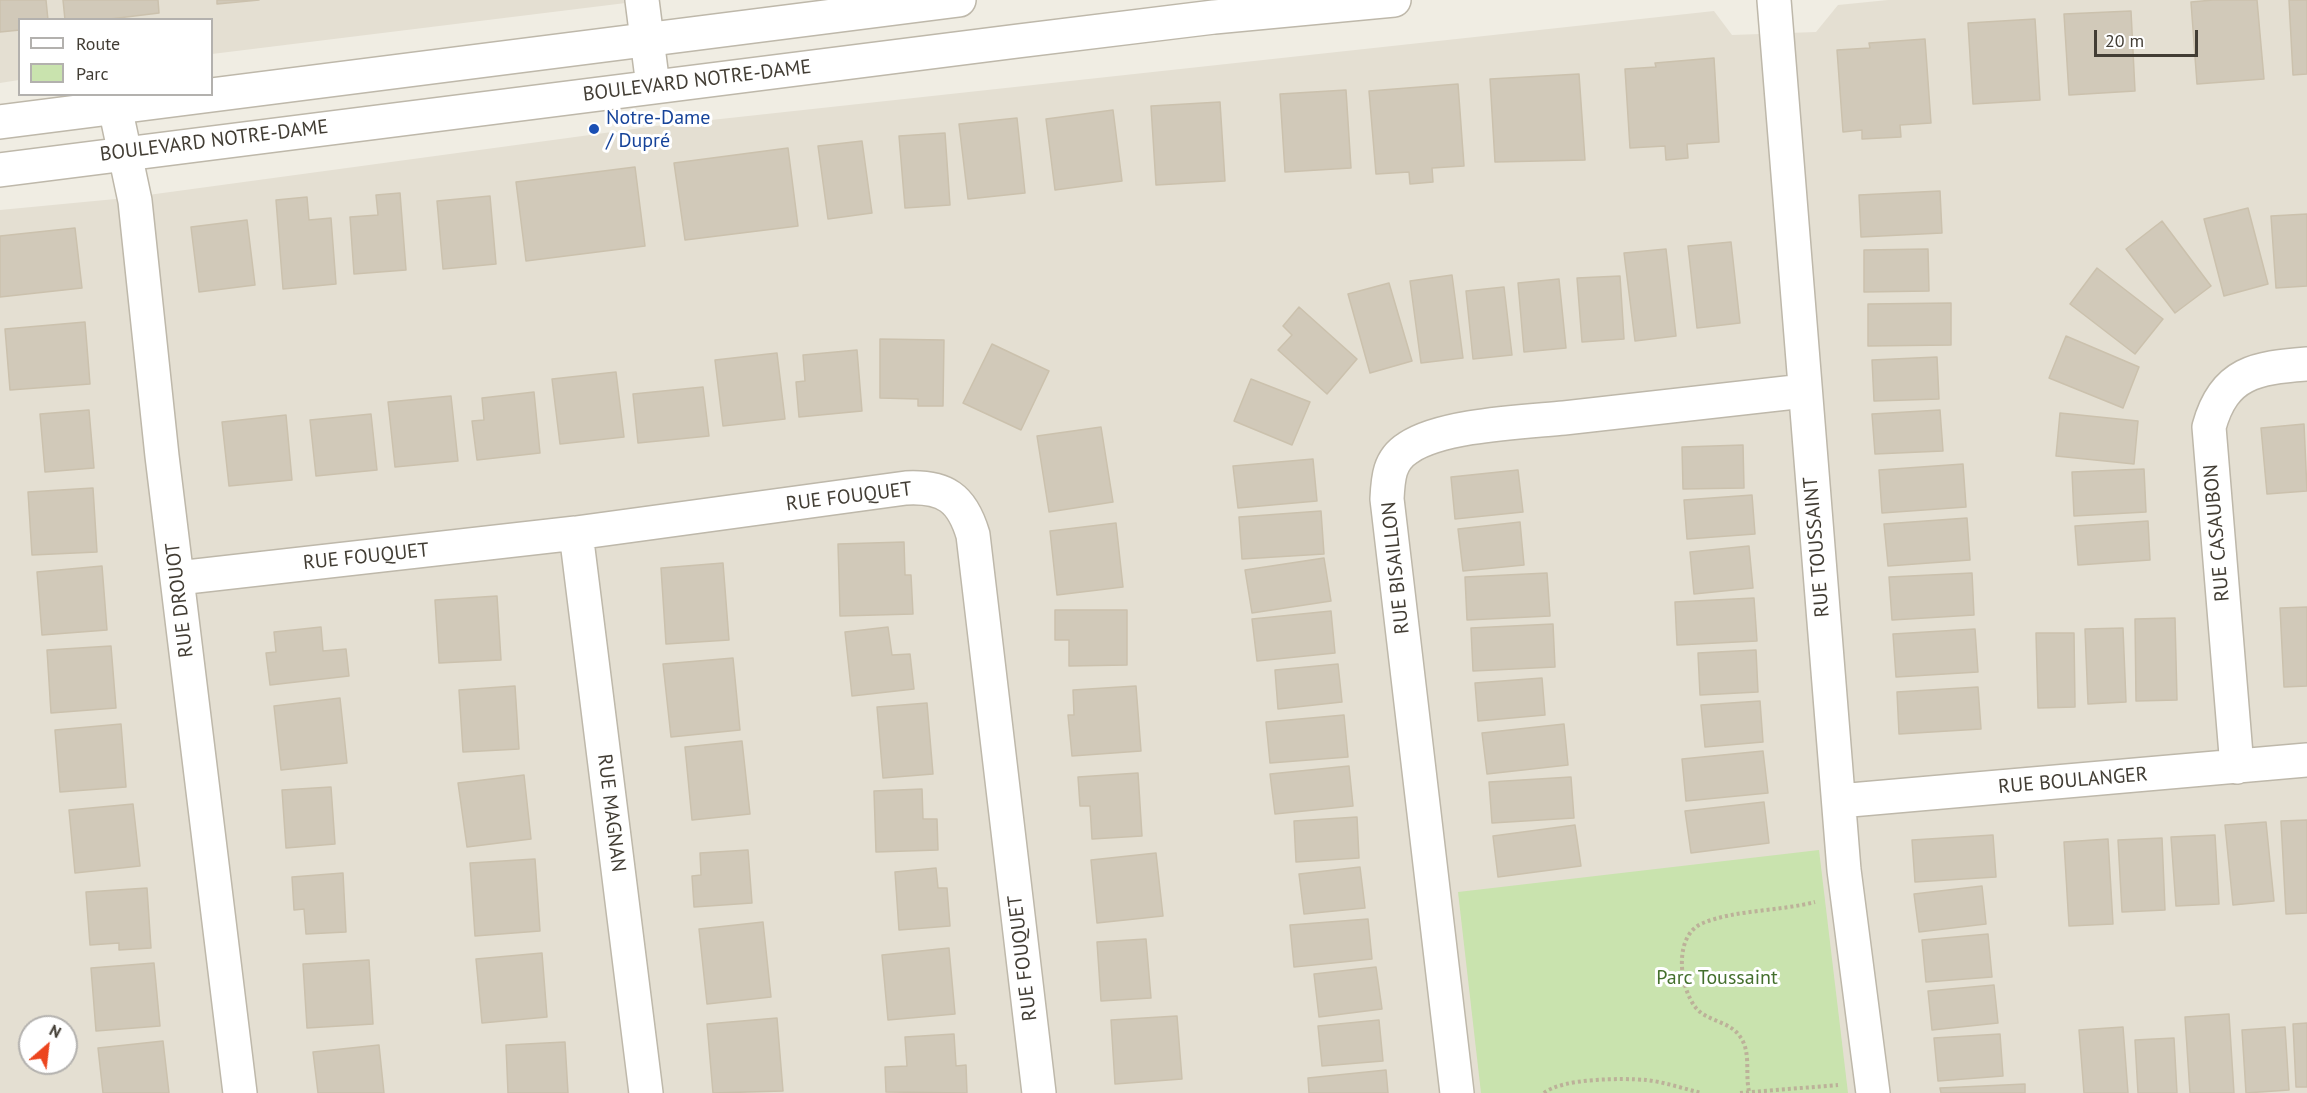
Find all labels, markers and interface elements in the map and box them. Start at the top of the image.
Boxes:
legend [18,18,213,96]
scale bar [2097,18,2200,56]
text: 20 m [2105,29,2144,52]
text: Route [76,32,120,55]
street label: BOULEVARD NOTRE-DAME [581,55,813,107]
text: Parc [76,62,109,85]
place label: Notre-Dame / Dupré [606,106,711,153]
street label: BOULEVARD NOTRE-DAME [98,115,330,167]
marker: Notre-Dame / Dupré [587,122,601,136]
street label: RUE CASAUBON [2199,463,2235,603]
street label: RUE TOUSSAINT [1799,476,1835,618]
street label: RUE FOUQUET [785,477,913,517]
street label: RUE BISAILLON [1377,501,1415,635]
street label: RUE FOUQUET [302,538,430,576]
street label: RUE DROUOT [161,541,199,659]
street label: RUE MAGNAN [592,753,630,873]
street label: RUE BOULANGER [1997,763,2149,799]
street label: RUE FOUQUET [1003,894,1043,1022]
park label: Parc Toussaint [1656,966,1778,990]
north arrow [18,1015,78,1075]
text: N [46,1020,65,1042]

